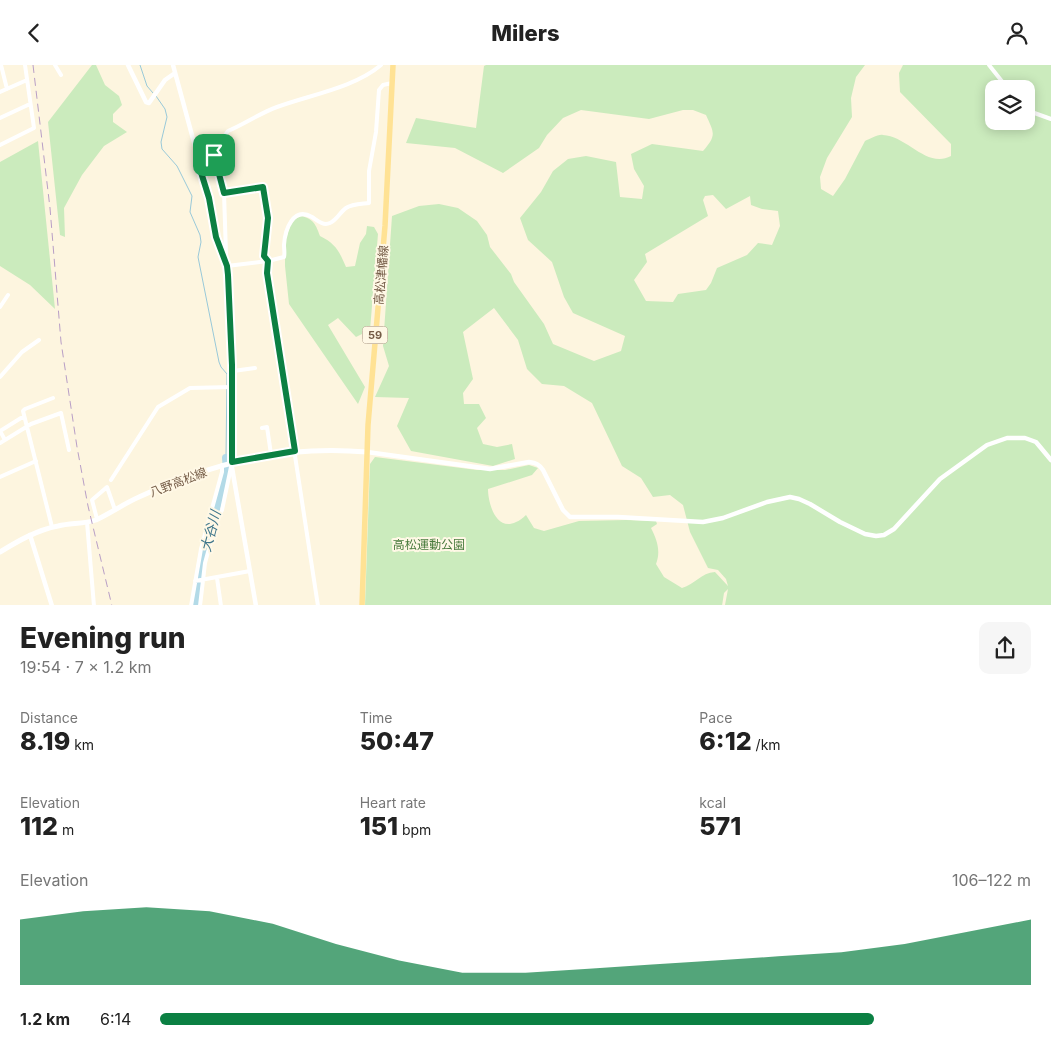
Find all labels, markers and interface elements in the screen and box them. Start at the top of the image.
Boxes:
icon: back [20,19,48,47]
icon: person [1003,19,1031,47]
text: Milers [491,20,560,46]
map controls [985,80,1035,130]
button: layers [985,80,1035,130]
pin [193,134,235,176]
icon: arrive [200,141,228,169]
street label: 高松津幡線 [371,244,391,306]
road number: 59 [362,327,388,343]
street label: 八野高松線 [147,464,209,500]
water label: 大谷川 [196,507,224,553]
park label: 高松運動公園 [393,537,465,552]
text: Evening run [20,621,186,655]
button: share [979,622,1031,674]
text: 19:54 · 7 × 1.2 km [20,657,152,677]
text: Distance [20,709,78,726]
text: Time [360,709,393,726]
text: Pace [699,709,732,726]
text: 8.19 [20,726,70,756]
text: 50:47 [360,726,434,756]
text: 6:12 [699,726,752,756]
text: km [70,736,94,753]
text: /km [752,736,781,753]
text: Elevation [20,794,80,811]
text: Heart rate [360,794,426,811]
text: kcal [699,794,726,811]
text: 112 [20,811,58,841]
text: 151 [360,811,398,841]
text: 571 [699,811,741,841]
text: m [58,821,74,838]
text: bpm [398,821,431,838]
text: Elevation [20,870,89,890]
text: 106–122 m [952,870,1031,890]
text: 1.2 km [20,1009,70,1029]
text: 6:14 [100,1009,131,1029]

